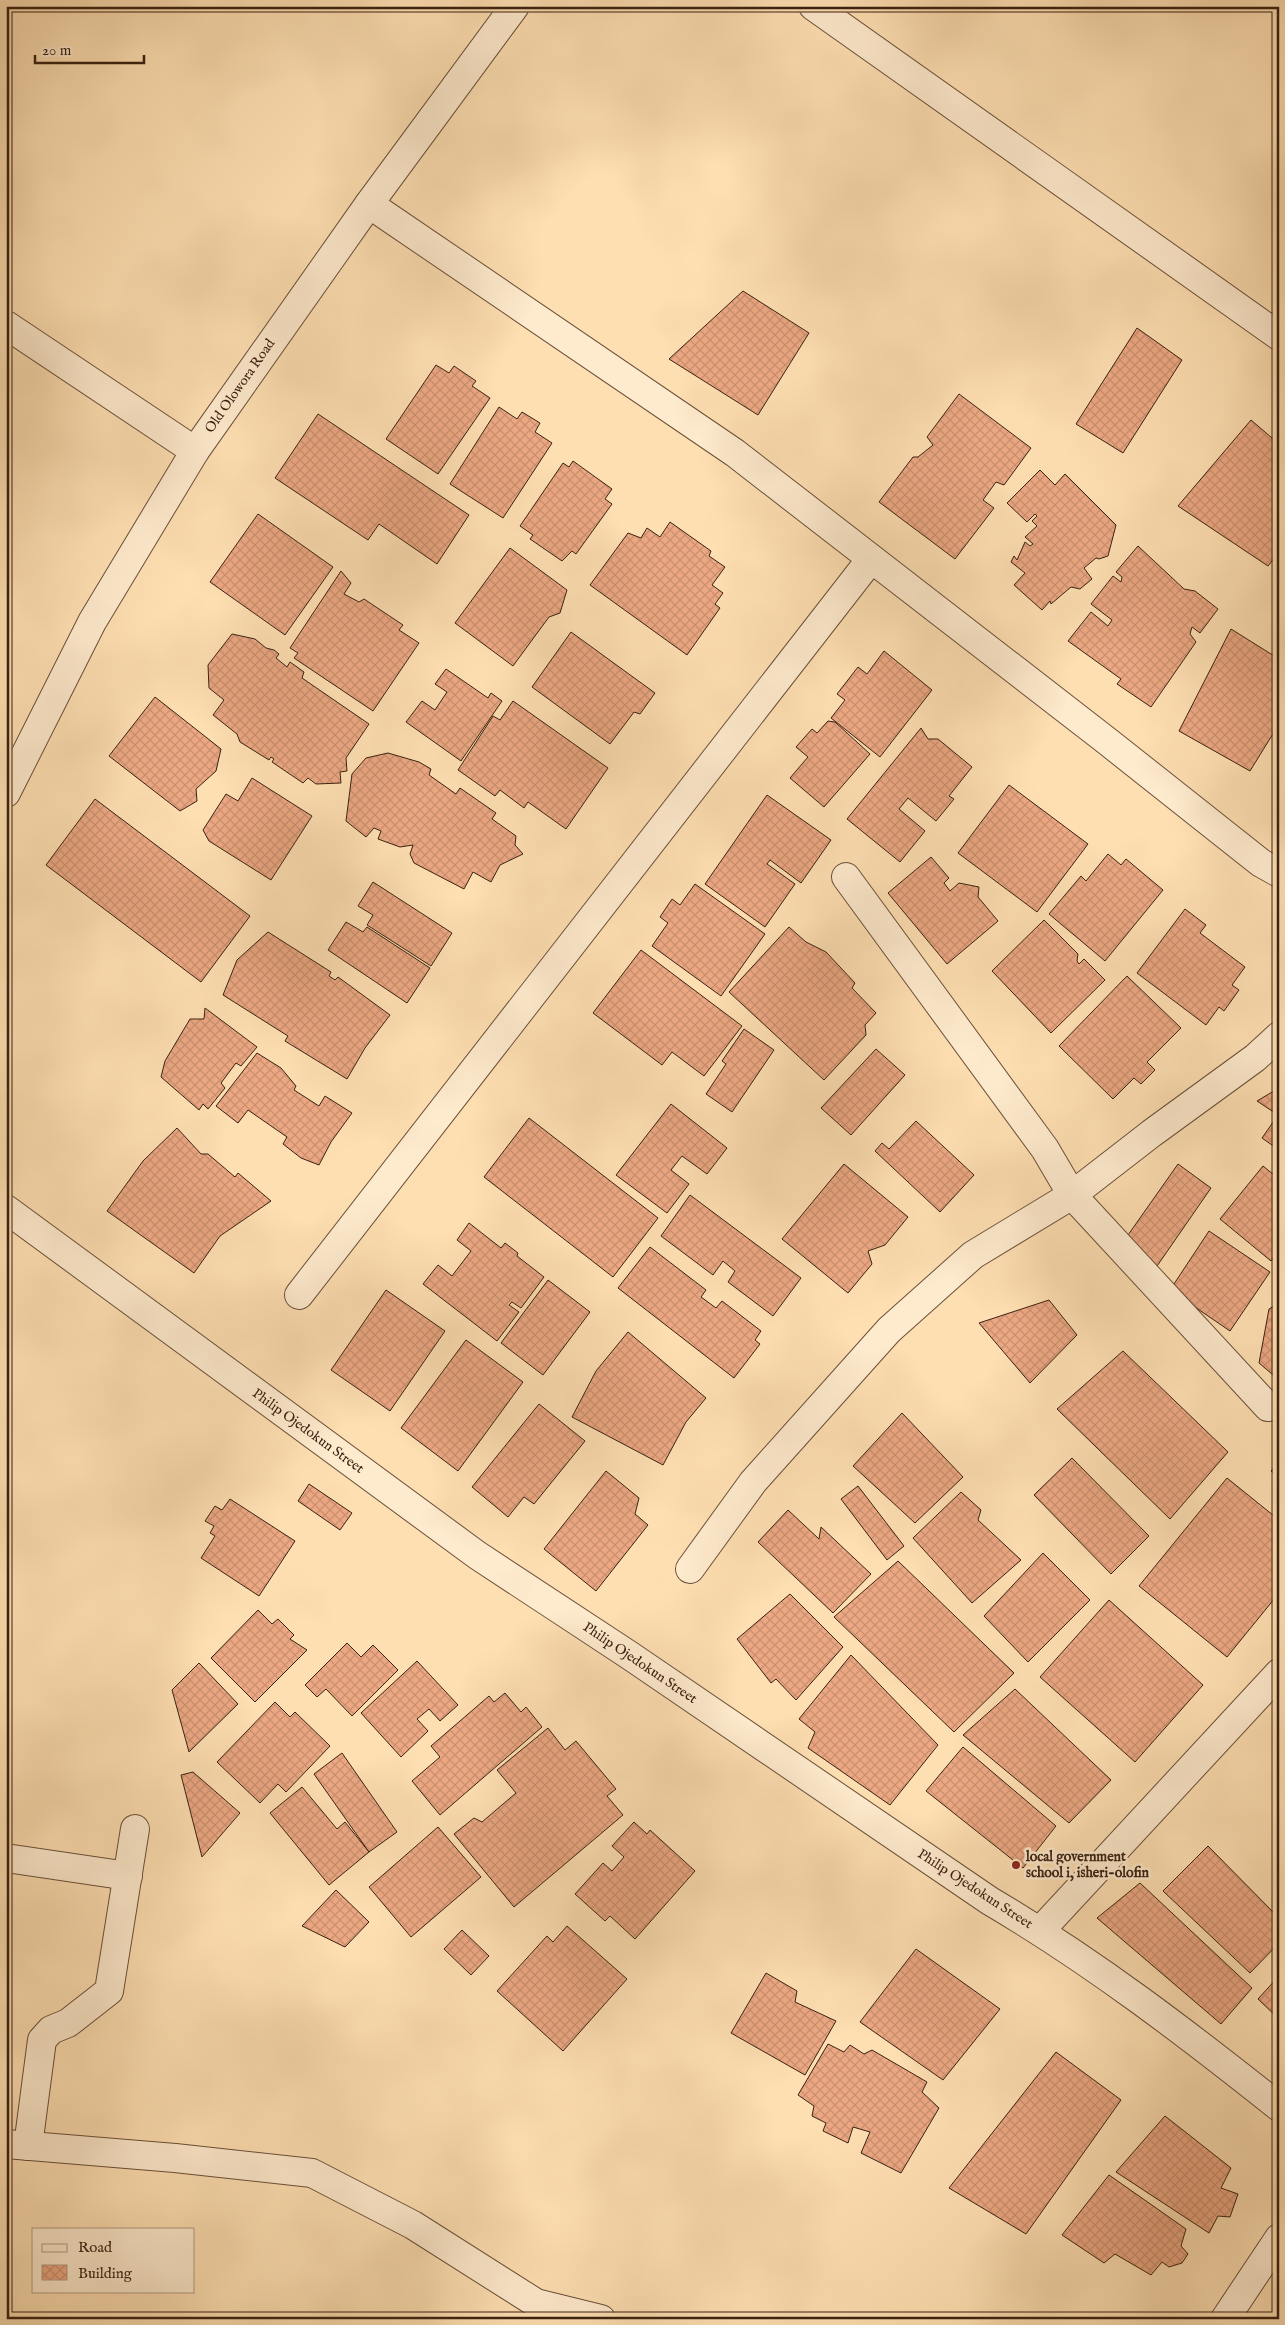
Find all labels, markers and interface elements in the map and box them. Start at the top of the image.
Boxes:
scale bar [35,32,144,64]
text: 20 m [42,41,72,60]
street label: Old Olowora Road [201,335,280,437]
street label: Philip Ojedokun Street [249,1384,368,1478]
street label: Philip Ojedokun Street [579,1618,701,1708]
street label: Philip Ojedokun Street [914,1845,1036,1933]
place label: local government school i, isheri-olofin [1025,1848,1150,1882]
marker: local government school i, isheri-olofin [1010,1859,1022,1871]
legend [32,2228,195,2292]
text: Road [78,2238,113,2257]
text: Building [78,2264,133,2283]

